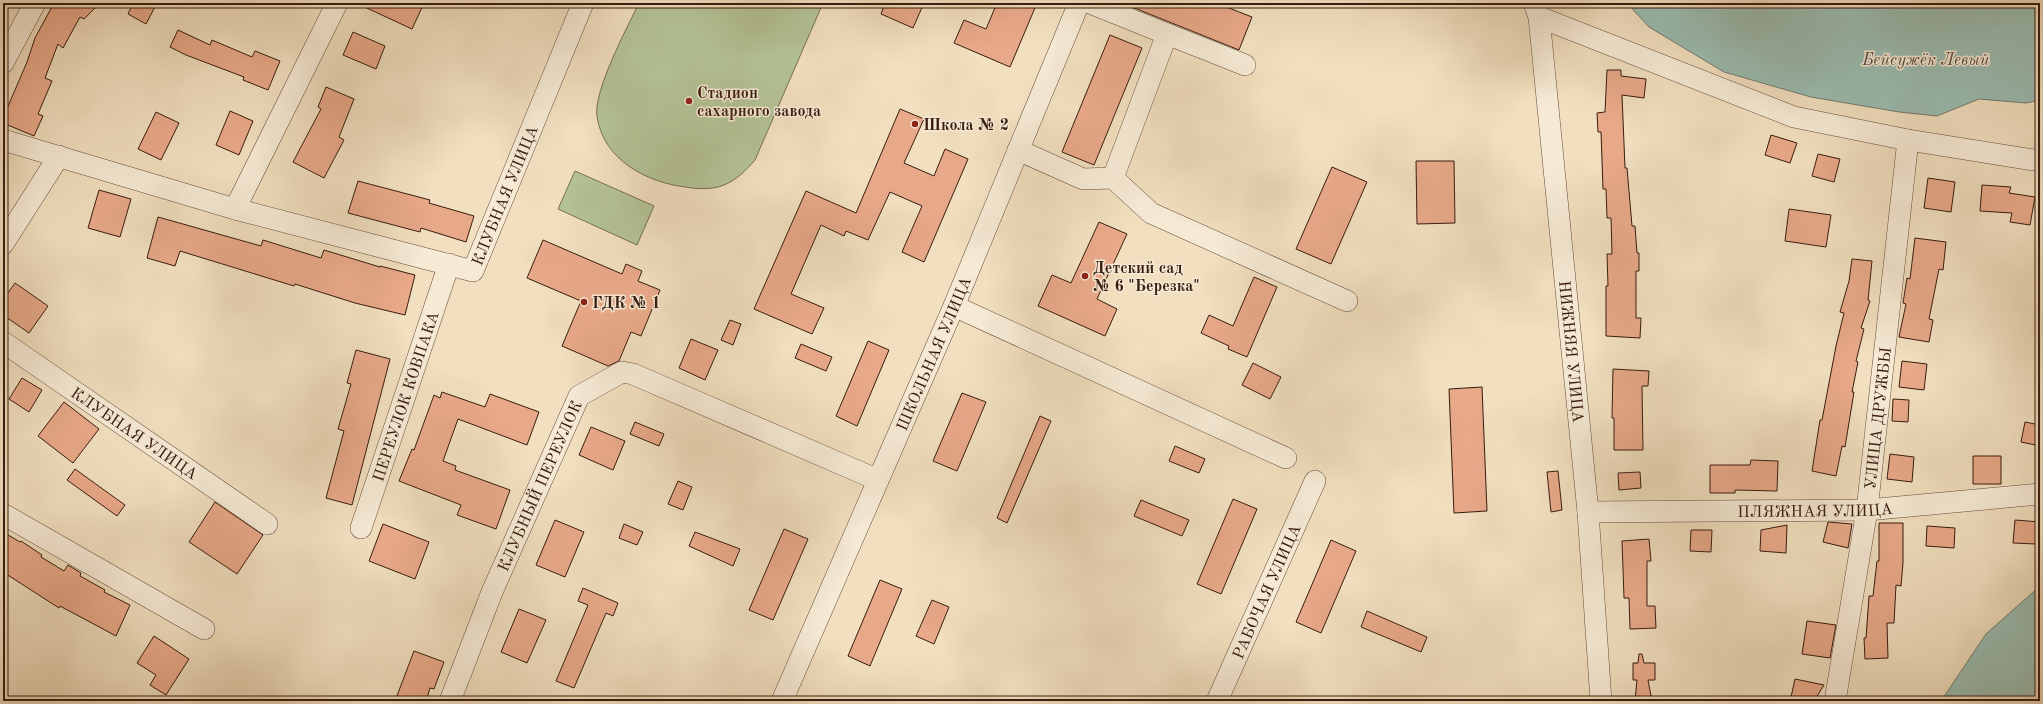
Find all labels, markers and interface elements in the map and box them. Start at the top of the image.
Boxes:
water label: Бейсужёк Левый [1861,52,1990,69]
place label: Стадион сахарного завода [697,86,821,120]
marker: Стадион сахарного завода [684,96,694,106]
place label: Школа № 2 [923,118,1009,134]
marker: Школа № 2 [910,119,920,129]
street label: КЛУБНАЯ УЛИЦА [470,124,542,268]
place label: Детский сад № 6 "Березка" [1093,261,1200,295]
marker: Детский сад № 6 "Березка" [1080,271,1090,281]
street label: ШКОЛЬНАЯ УЛИЦА [895,275,975,434]
street label: НИЖНЯЯ УЛИЦА [1555,280,1585,424]
place label: ГДК № 1 [592,296,661,312]
marker: ГДК № 1 [579,297,589,307]
street label: ПЕРЕУЛОК КОВПАКА [371,310,443,484]
street label: УЛИЦА ДРУЖБЫ [1863,346,1895,490]
street label: КЛУБНАЯ УЛИЦА [67,385,200,484]
street label: КЛУБНЫЙ ПЕРЕУЛОК [496,399,586,574]
street label: ПЛЯЖНАЯ УЛИЦА [1737,502,1893,521]
street label: РАБОЧАЯ УЛИЦА [1231,522,1305,662]

